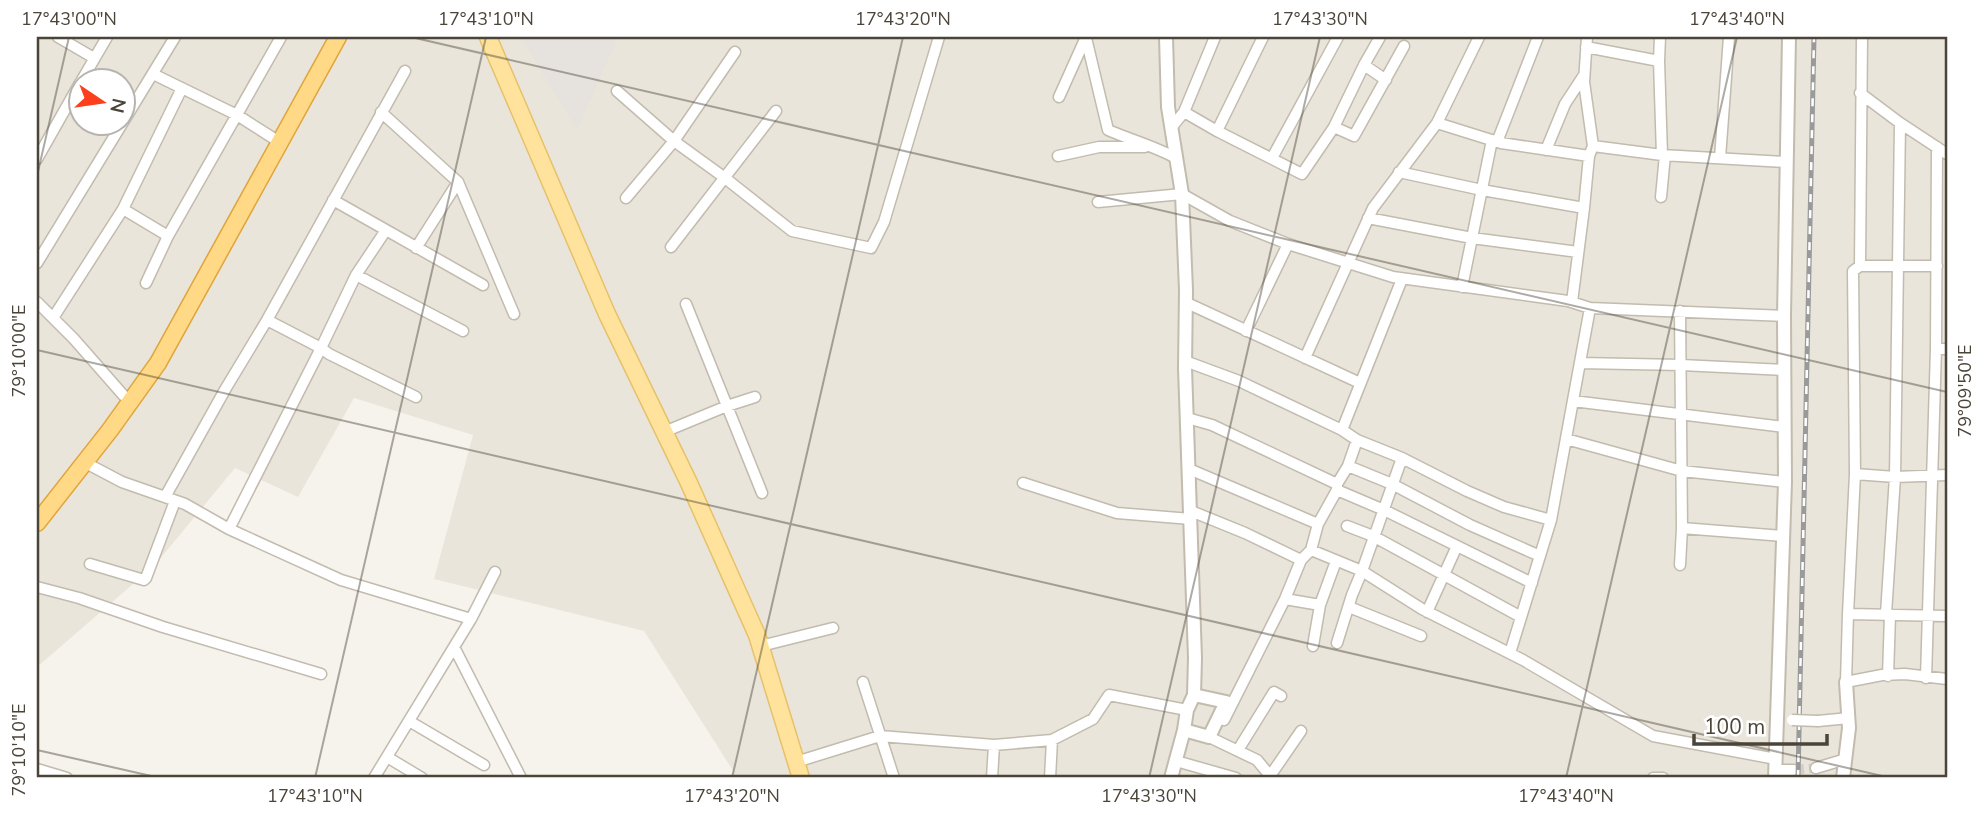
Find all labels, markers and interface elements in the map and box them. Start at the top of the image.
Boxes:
text: 17°43'00"N [21,7,117,31]
text: 17°43'10"N [438,7,534,31]
text: 17°43'20"N [855,7,951,31]
text: 17°43'30"N [1272,7,1368,31]
text: 17°43'40"N [1689,7,1785,31]
north arrow [66,66,136,136]
text: N [103,96,132,115]
text: 79°10'00"E [7,305,31,398]
text: 79°09'50"E [1953,345,1977,438]
scale bar [1694,703,1826,747]
text: 79°10'10"E [7,704,31,797]
text: 100 m [1704,713,1765,741]
text: 17°43'10"N [267,784,363,808]
text: 17°43'20"N [684,784,780,808]
text: 17°43'30"N [1101,784,1197,808]
text: 17°43'40"N [1518,784,1614,808]

